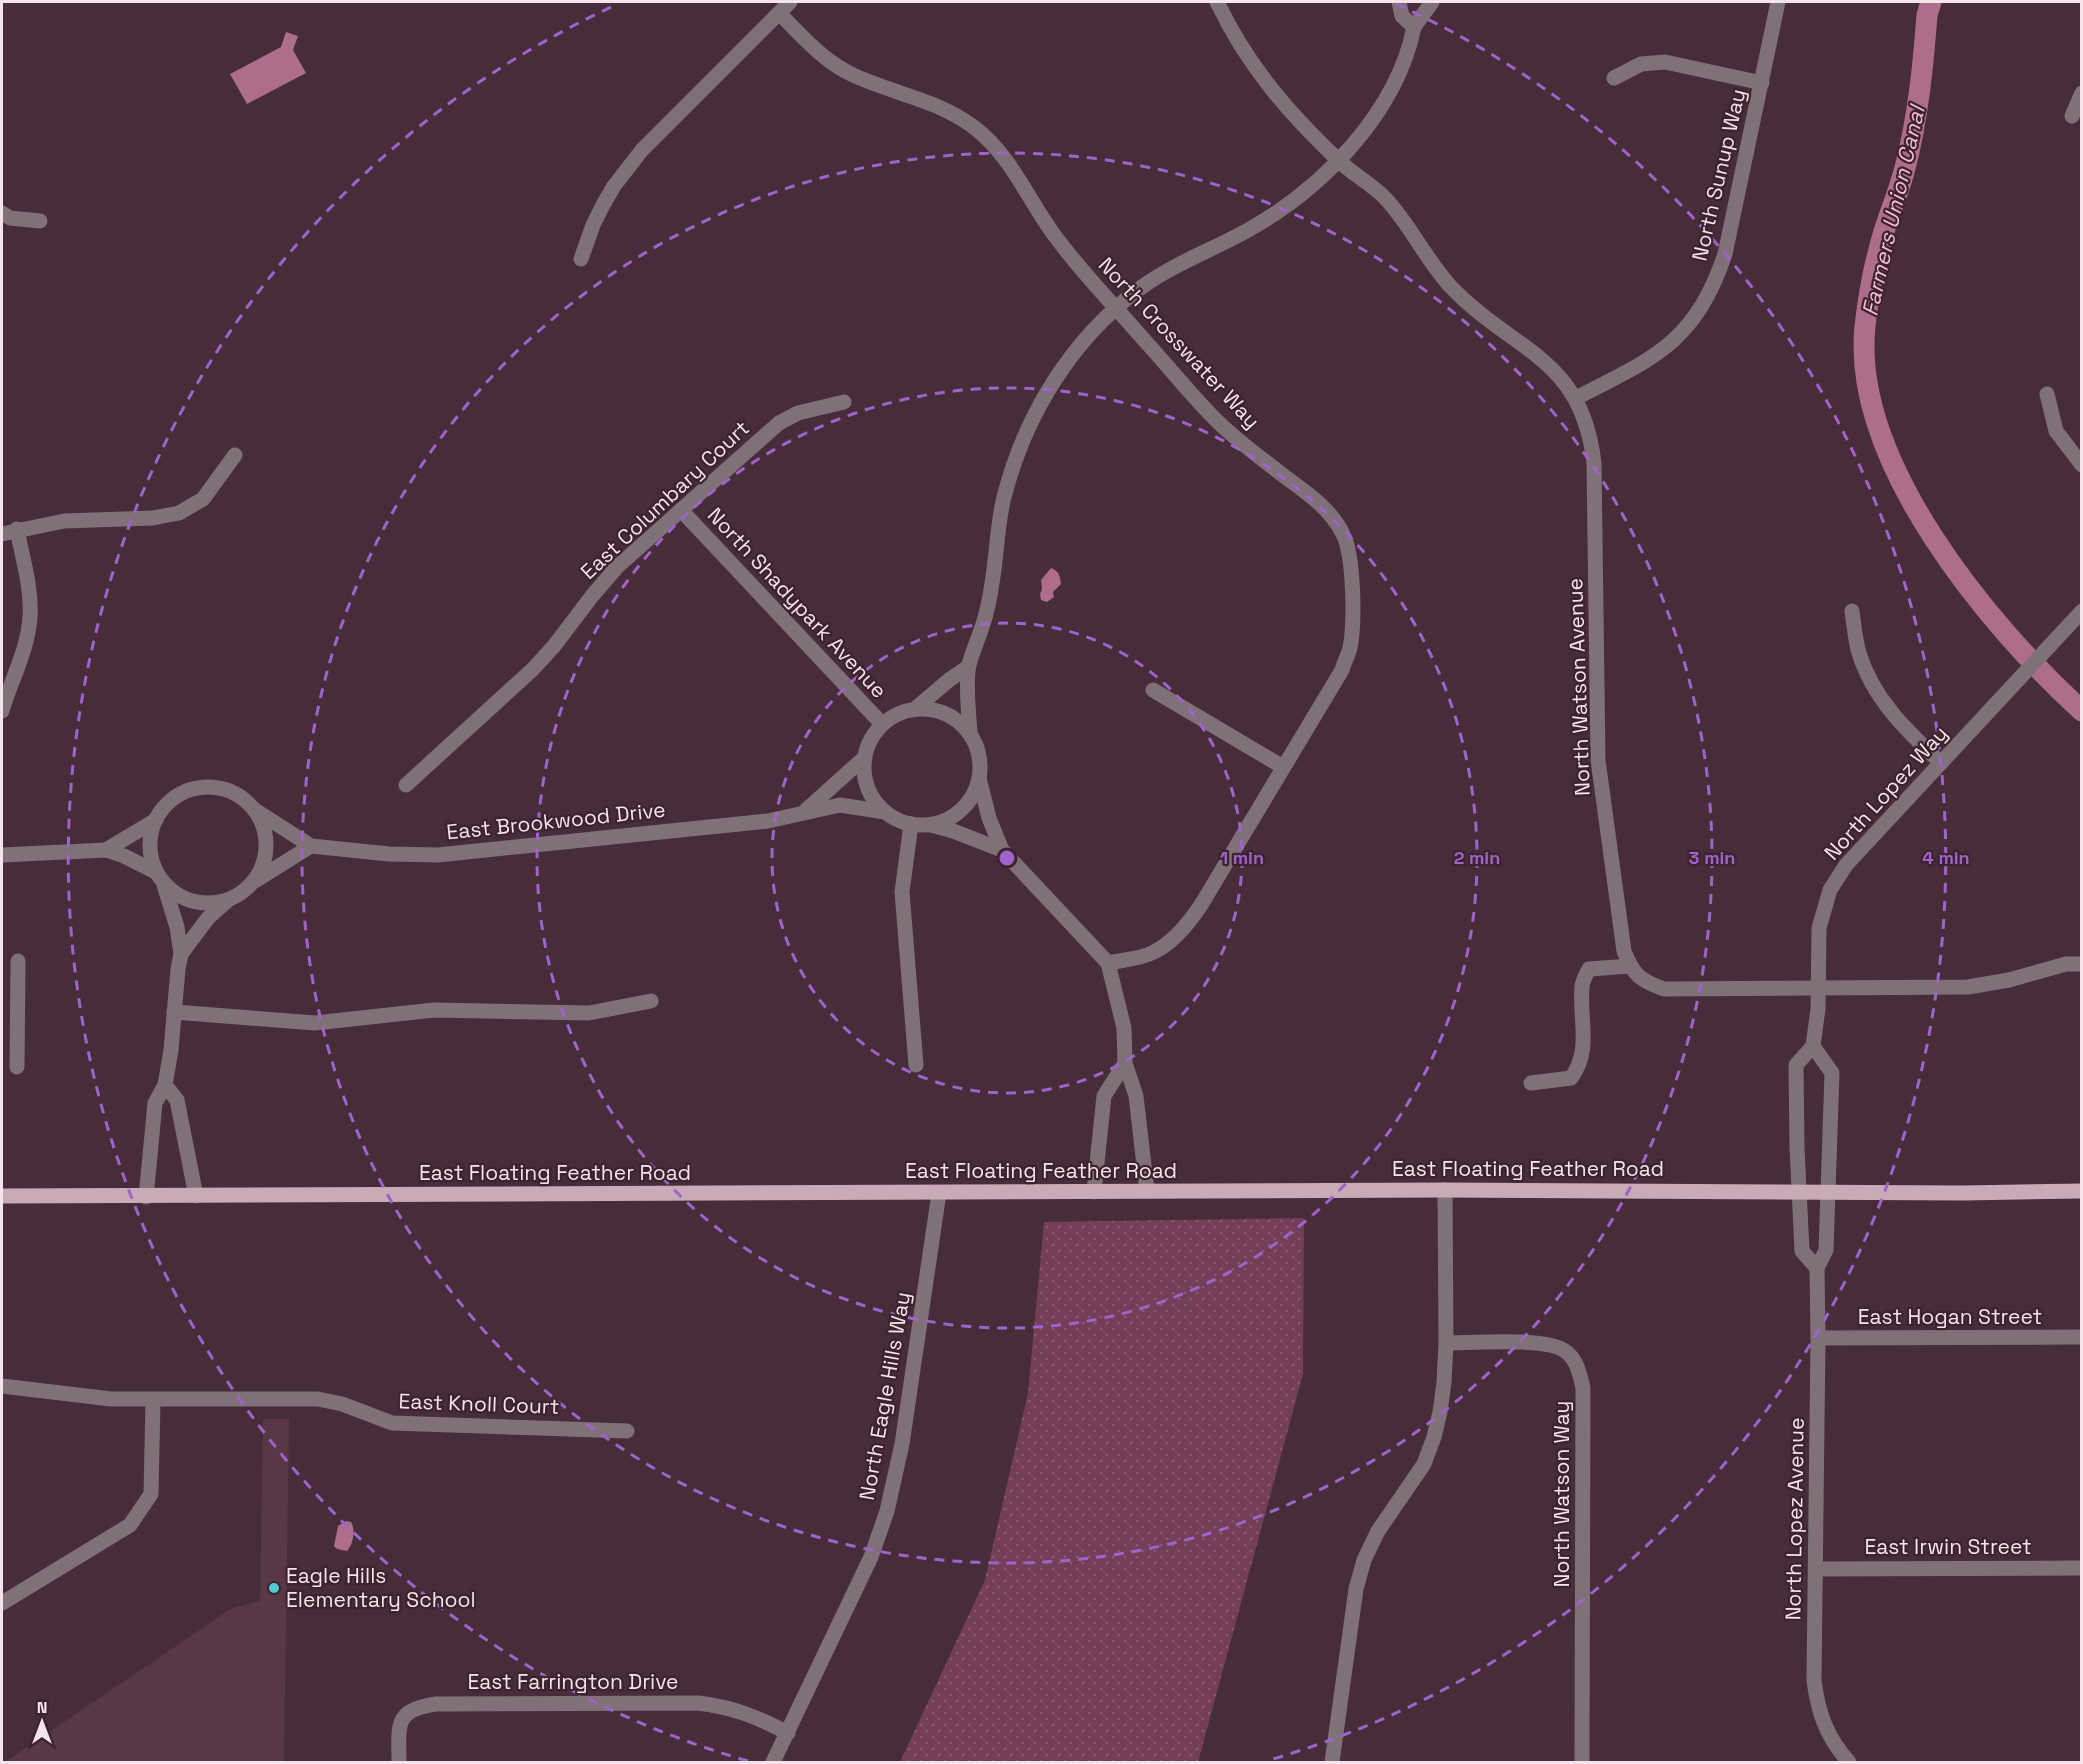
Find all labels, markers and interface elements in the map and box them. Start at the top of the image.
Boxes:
street label: North Sunup Way [1686,86,1751,263]
water label: Farmers Union Canal [1855,101,1931,319]
street label: North Crosswater Way [1093,251,1266,434]
street label: East Columbary Court [575,414,755,585]
street label: North Shadypark Avenue [702,502,893,704]
street label: North Watson Avenue [1561,578,1596,796]
street label: North Lopez Way [1818,720,1953,866]
street label: East Brookwood Drive [445,796,667,845]
text: 1 min [1220,846,1264,869]
text: 2 min [1454,846,1500,869]
text: 3 min [1689,846,1735,869]
text: 4 min [1922,846,1970,869]
centre of rings [997,848,1017,868]
street label: East Floating Feather Road [1392,1155,1664,1182]
street label: East Floating Feather Road [905,1157,1177,1184]
street label: East Floating Feather Road [419,1159,691,1186]
street label: North Eagle Hills Way [853,1290,916,1502]
street label: East Hogan Street [1858,1303,2042,1330]
street label: East Knoll Court [398,1387,560,1420]
street label: North Watson Way [1548,1401,1575,1587]
street label: North Lopez Avenue [1779,1417,1810,1621]
street label: East Irwin Street [1864,1533,2032,1560]
place label: Eagle Hills Elementary School [286,1562,476,1613]
marker: Eagle Hills Elementary School [267,1581,281,1595]
street label: East Farrington Drive [467,1668,679,1695]
north arrow [12,1692,72,1752]
text: N [37,1697,47,1718]

